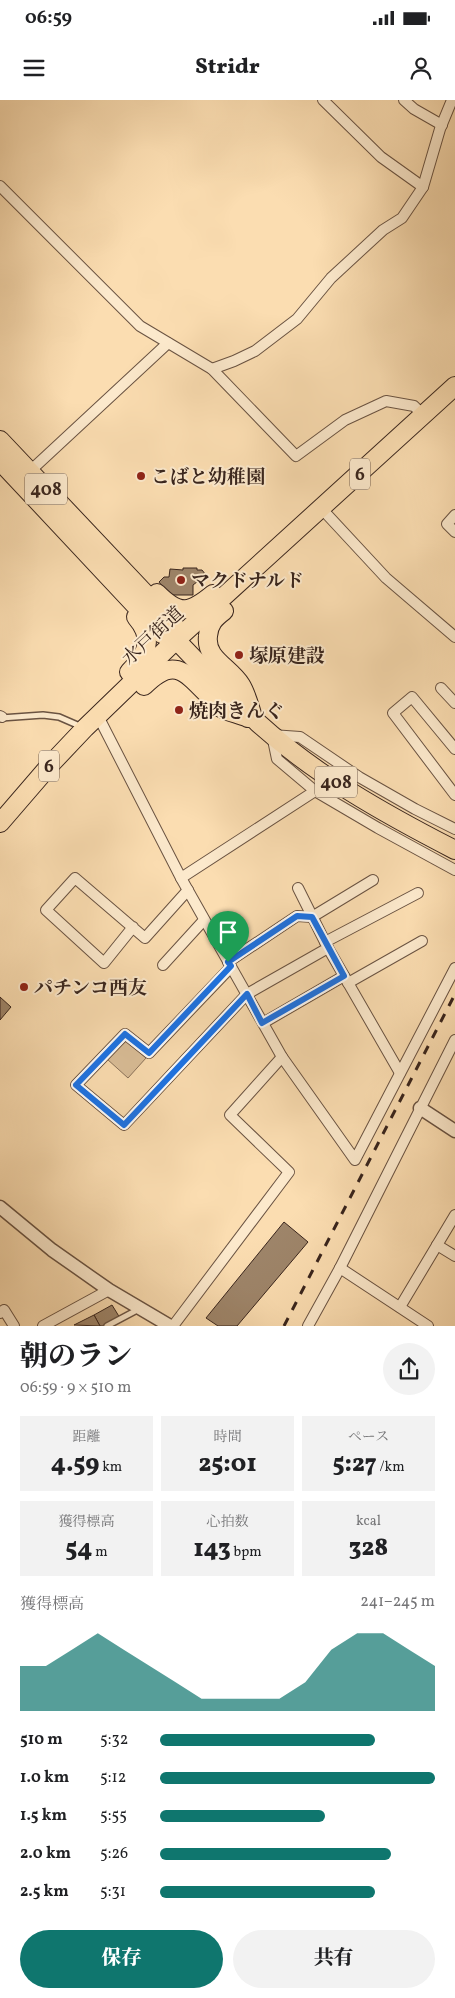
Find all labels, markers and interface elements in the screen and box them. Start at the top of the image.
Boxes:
text: 06:59 [25,5,72,31]
text: Stridr [195,52,260,83]
icon: menu [20,54,48,82]
icon: person [407,54,435,82]
road number: 6 [350,458,370,489]
place label: こばと幼稚園 [151,465,265,491]
marker: こばと幼稚園 [135,470,147,482]
road number: 408 [25,474,67,504]
place label: マクドナルド [191,569,304,595]
marker: マクドナルド [175,574,187,586]
street label: 水戸街道 [117,601,190,672]
place label: 塚原建設 [249,644,325,670]
marker: 塚原建設 [233,649,245,661]
place label: 焼肉きんぐ [189,699,284,725]
marker: 焼肉きんぐ [173,704,185,716]
road number: 6 [39,750,59,781]
road number: 408 [315,766,357,798]
pin [207,911,249,962]
icon: arrive [214,918,242,946]
place label: パチンコ西友 [34,976,147,1002]
marker: パチンコ西友 [18,981,30,993]
text: 朝のラン [20,1338,132,1377]
button: share [383,1343,435,1395]
text: 06:59 · 9 × 510 m [20,1377,131,1399]
text: 距離 [73,1428,101,1447]
text: 時間 [214,1428,242,1447]
text: ペース [348,1428,389,1447]
text: 4.59 [51,1447,99,1482]
text: 25:01 [198,1447,257,1482]
text: 5:27 [332,1447,377,1482]
text: km [99,1458,122,1477]
text: /km [377,1458,405,1477]
text: kcal [356,1512,381,1531]
text: 獲得標高 [59,1513,115,1532]
text: 心拍数 [207,1513,249,1532]
text: 328 [349,1531,388,1566]
text: 54 [65,1532,92,1567]
text: 143 [193,1532,231,1567]
text: m [92,1543,108,1562]
text: bpm [231,1543,262,1562]
text: 241–245 m [360,1591,435,1613]
text: 獲得標高 [20,1594,84,1616]
text: 510 m [20,1729,63,1751]
text: 5:32 [100,1729,128,1751]
text: 1.0 km [20,1767,69,1789]
text: 5:12 [100,1767,126,1789]
text: 1.5 km [20,1805,67,1827]
text: 5:55 [100,1805,127,1827]
text: 2.0 km [20,1843,71,1865]
text: 5:26 [100,1843,128,1865]
text: 2.5 km [20,1881,69,1903]
text: 5:31 [100,1881,126,1903]
button: 保存 [20,1930,223,1988]
button: 共有 [233,1930,435,1988]

